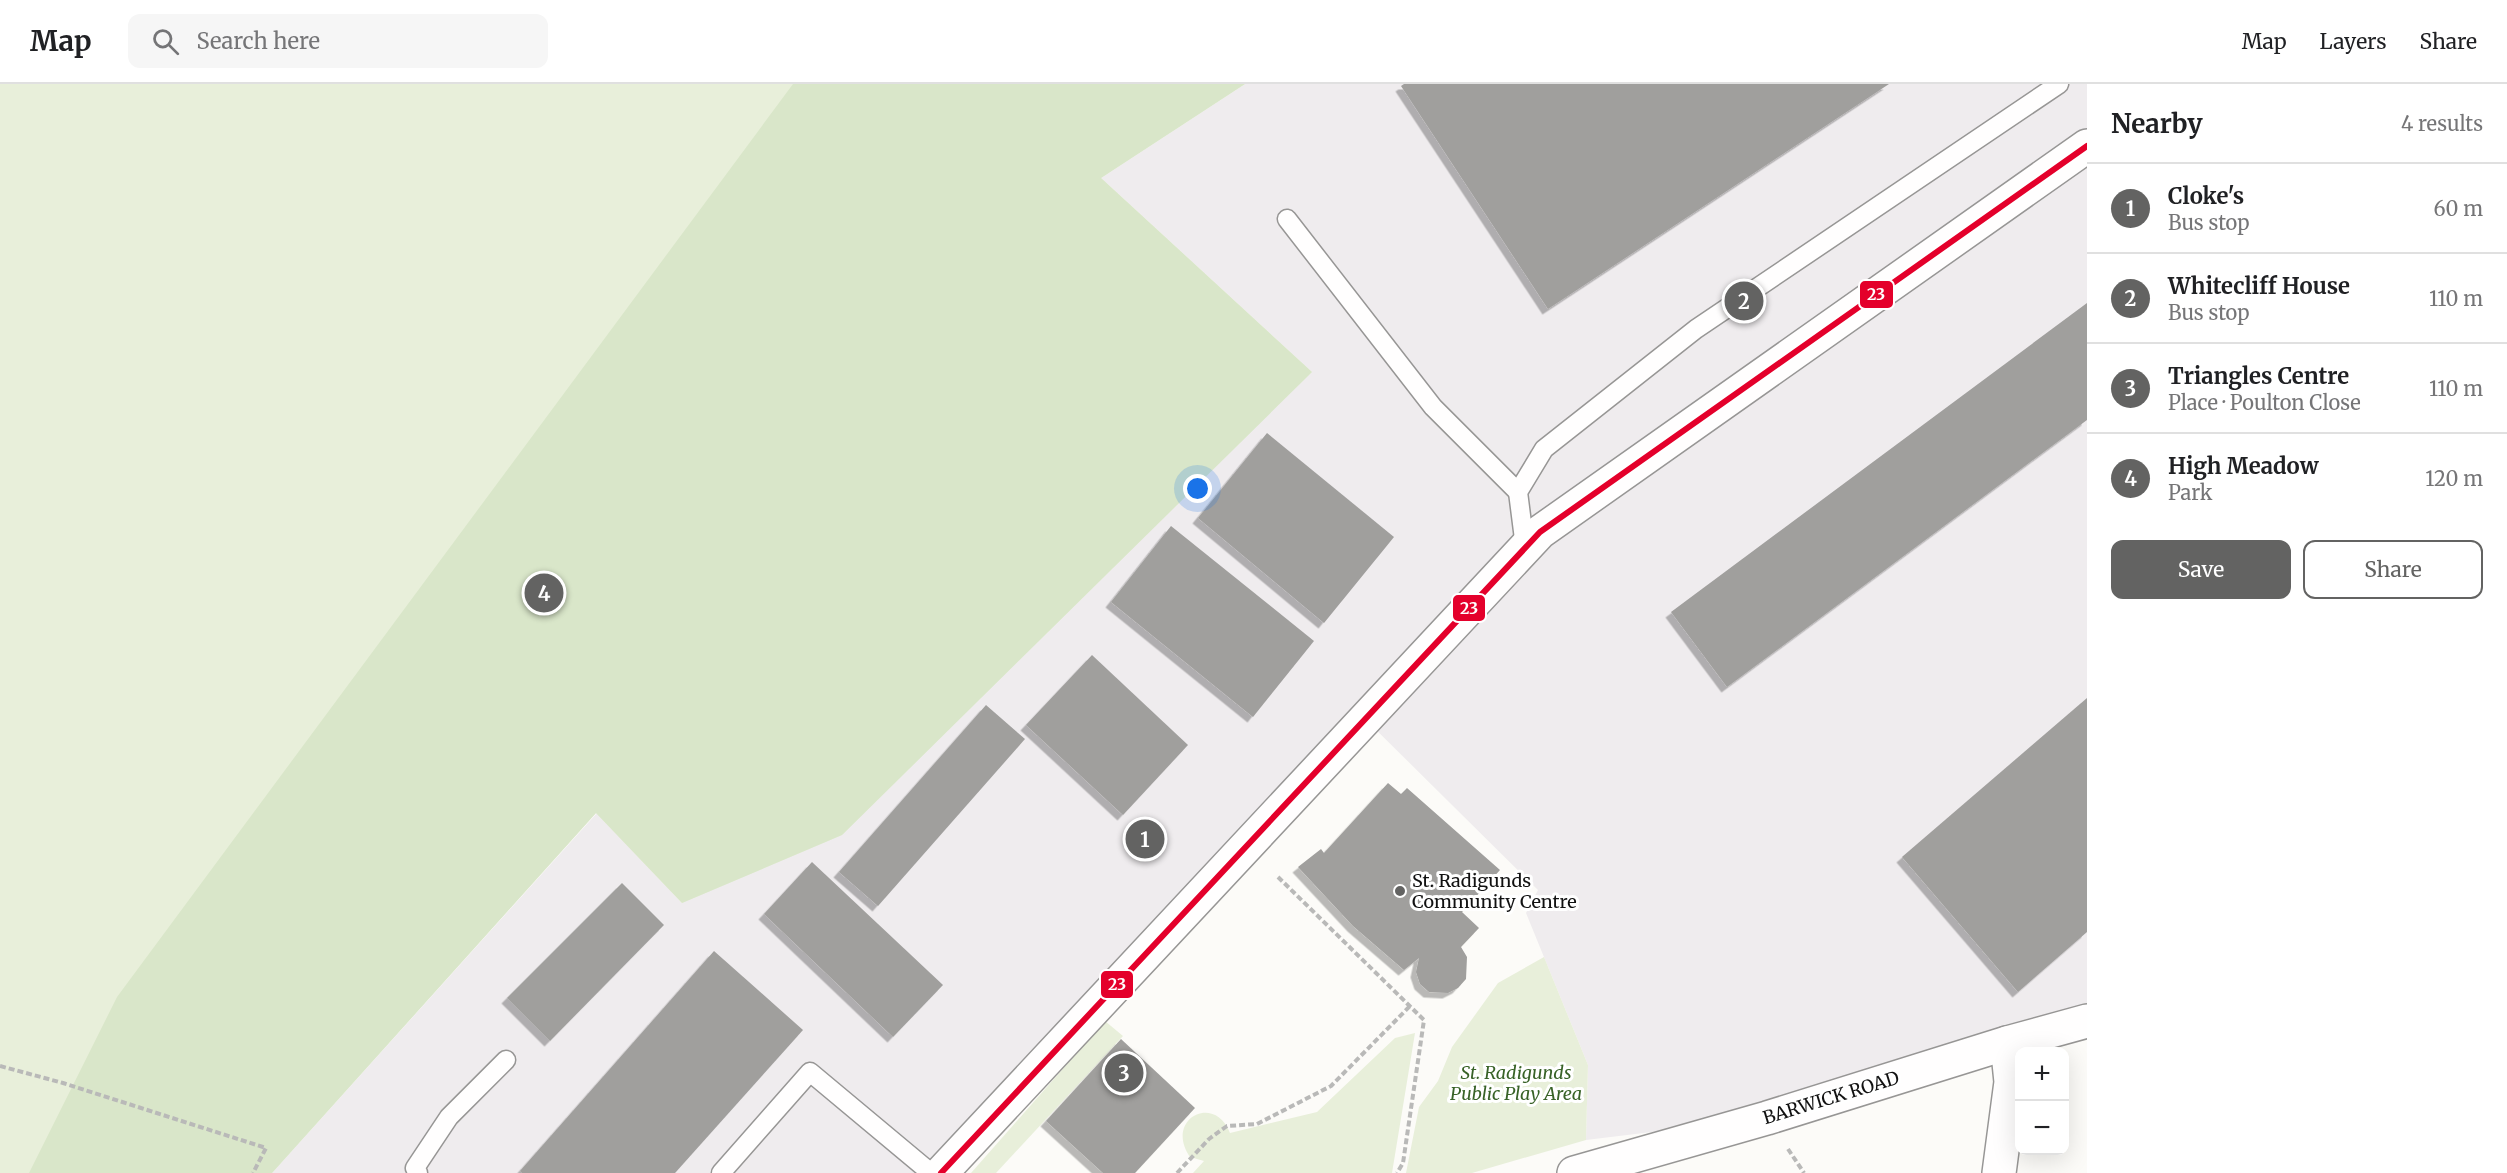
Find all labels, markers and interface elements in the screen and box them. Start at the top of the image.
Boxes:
search box [128,14,548,68]
text: Map [30,23,92,59]
icon: search [149,25,182,58]
text: Search here [197,27,320,55]
text: Map [2242,28,2287,55]
text: Layers [2320,28,2387,55]
text: Share [2420,28,2477,55]
text: Nearby [2111,107,2203,140]
text: 4 results [2401,111,2483,136]
text: Cloke's [2168,182,2244,210]
text: 1 [2126,196,2135,221]
text: 60 m [2433,196,2483,221]
text: Bus stop [2168,210,2250,235]
text: Whitecliff House [2168,272,2350,300]
pin: 2 [1724,278,1764,324]
line badge: 23 [1859,280,1894,309]
text: 23 [1867,284,1885,304]
text: 2 [2125,286,2136,311]
text: 110 m [2429,286,2483,311]
text: Bus stop [2168,300,2250,325]
text: Triangles Centre [2168,362,2349,390]
text: 3 [2125,376,2136,401]
text: 110 m [2429,376,2483,401]
text: Place · Poulton Close [2168,390,2361,415]
text: High Meadow [2168,452,2319,480]
text: 4 [2124,466,2137,491]
text: 120 m [2425,466,2483,491]
your location [1183,474,1212,503]
text: Park [2168,480,2212,505]
button: Save [2111,540,2291,599]
button: Share [2303,540,2483,599]
pin: 4 [524,570,564,616]
line badge: 23 [1452,594,1486,622]
text: 23 [1460,598,1478,618]
pin: 1 [1126,816,1164,861]
place label: St. Radigunds Community Centre [1412,869,1577,913]
marker: St. Radigunds Community Centre [1393,884,1407,898]
line badge: 23 [1100,970,1134,999]
text: 23 [1108,974,1126,994]
map controls [2015,1047,2069,1155]
button: + [2015,1047,2069,1101]
pin: 3 [1104,1050,1144,1096]
park label: St. Radigunds Public Play Area [1450,1061,1582,1105]
street label: BARWICK ROAD [1760,1066,1902,1129]
button: − [2015,1101,2069,1155]

